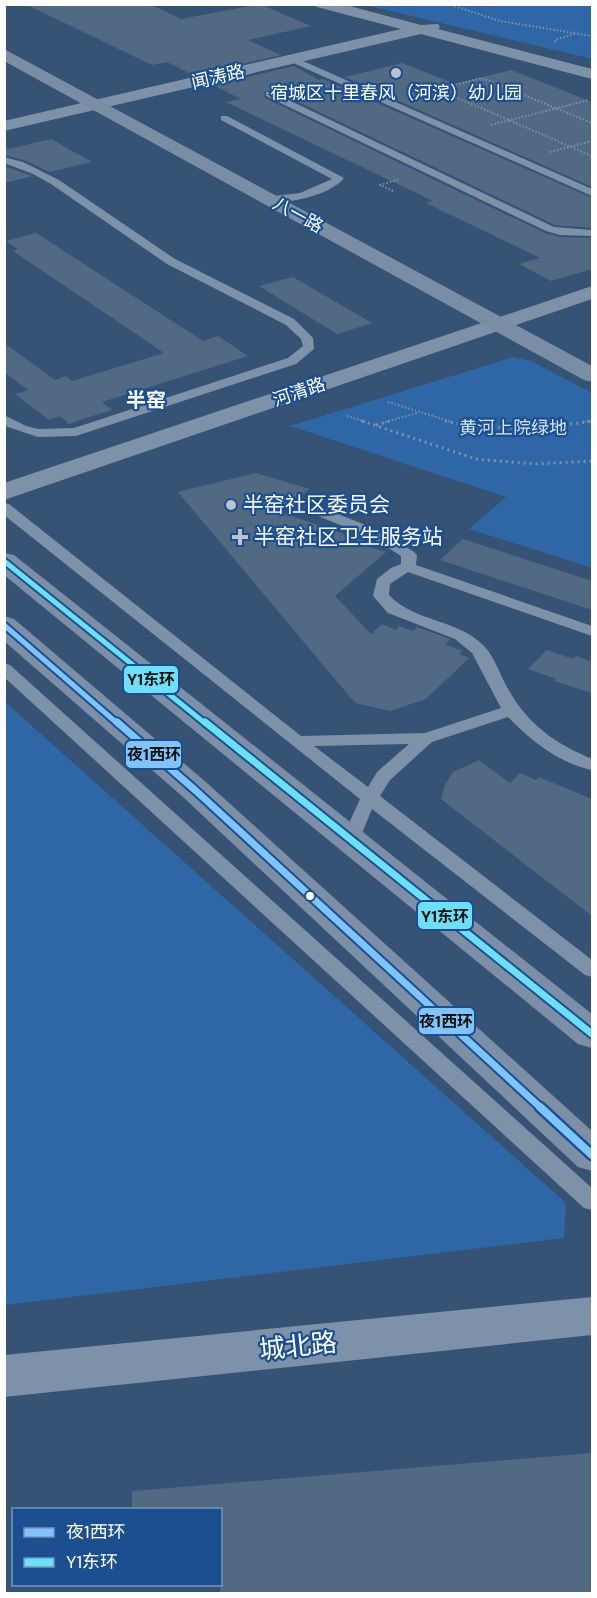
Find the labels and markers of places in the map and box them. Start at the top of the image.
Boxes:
marker: 宿城区十里春风（河滨）幼儿园 [389,66,403,80]
place label: 宿城区十里春风（河滨）幼儿园 [270,81,522,105]
place label: 半窑社区委员会 [243,491,390,519]
marker: 半窑社区委员会 [224,498,238,512]
place label: 半窑社区卫生服务站 [254,523,443,551]
marker: 半窑社区卫生服务站 [231,528,249,546]
unlabelled marker [304,890,316,902]

